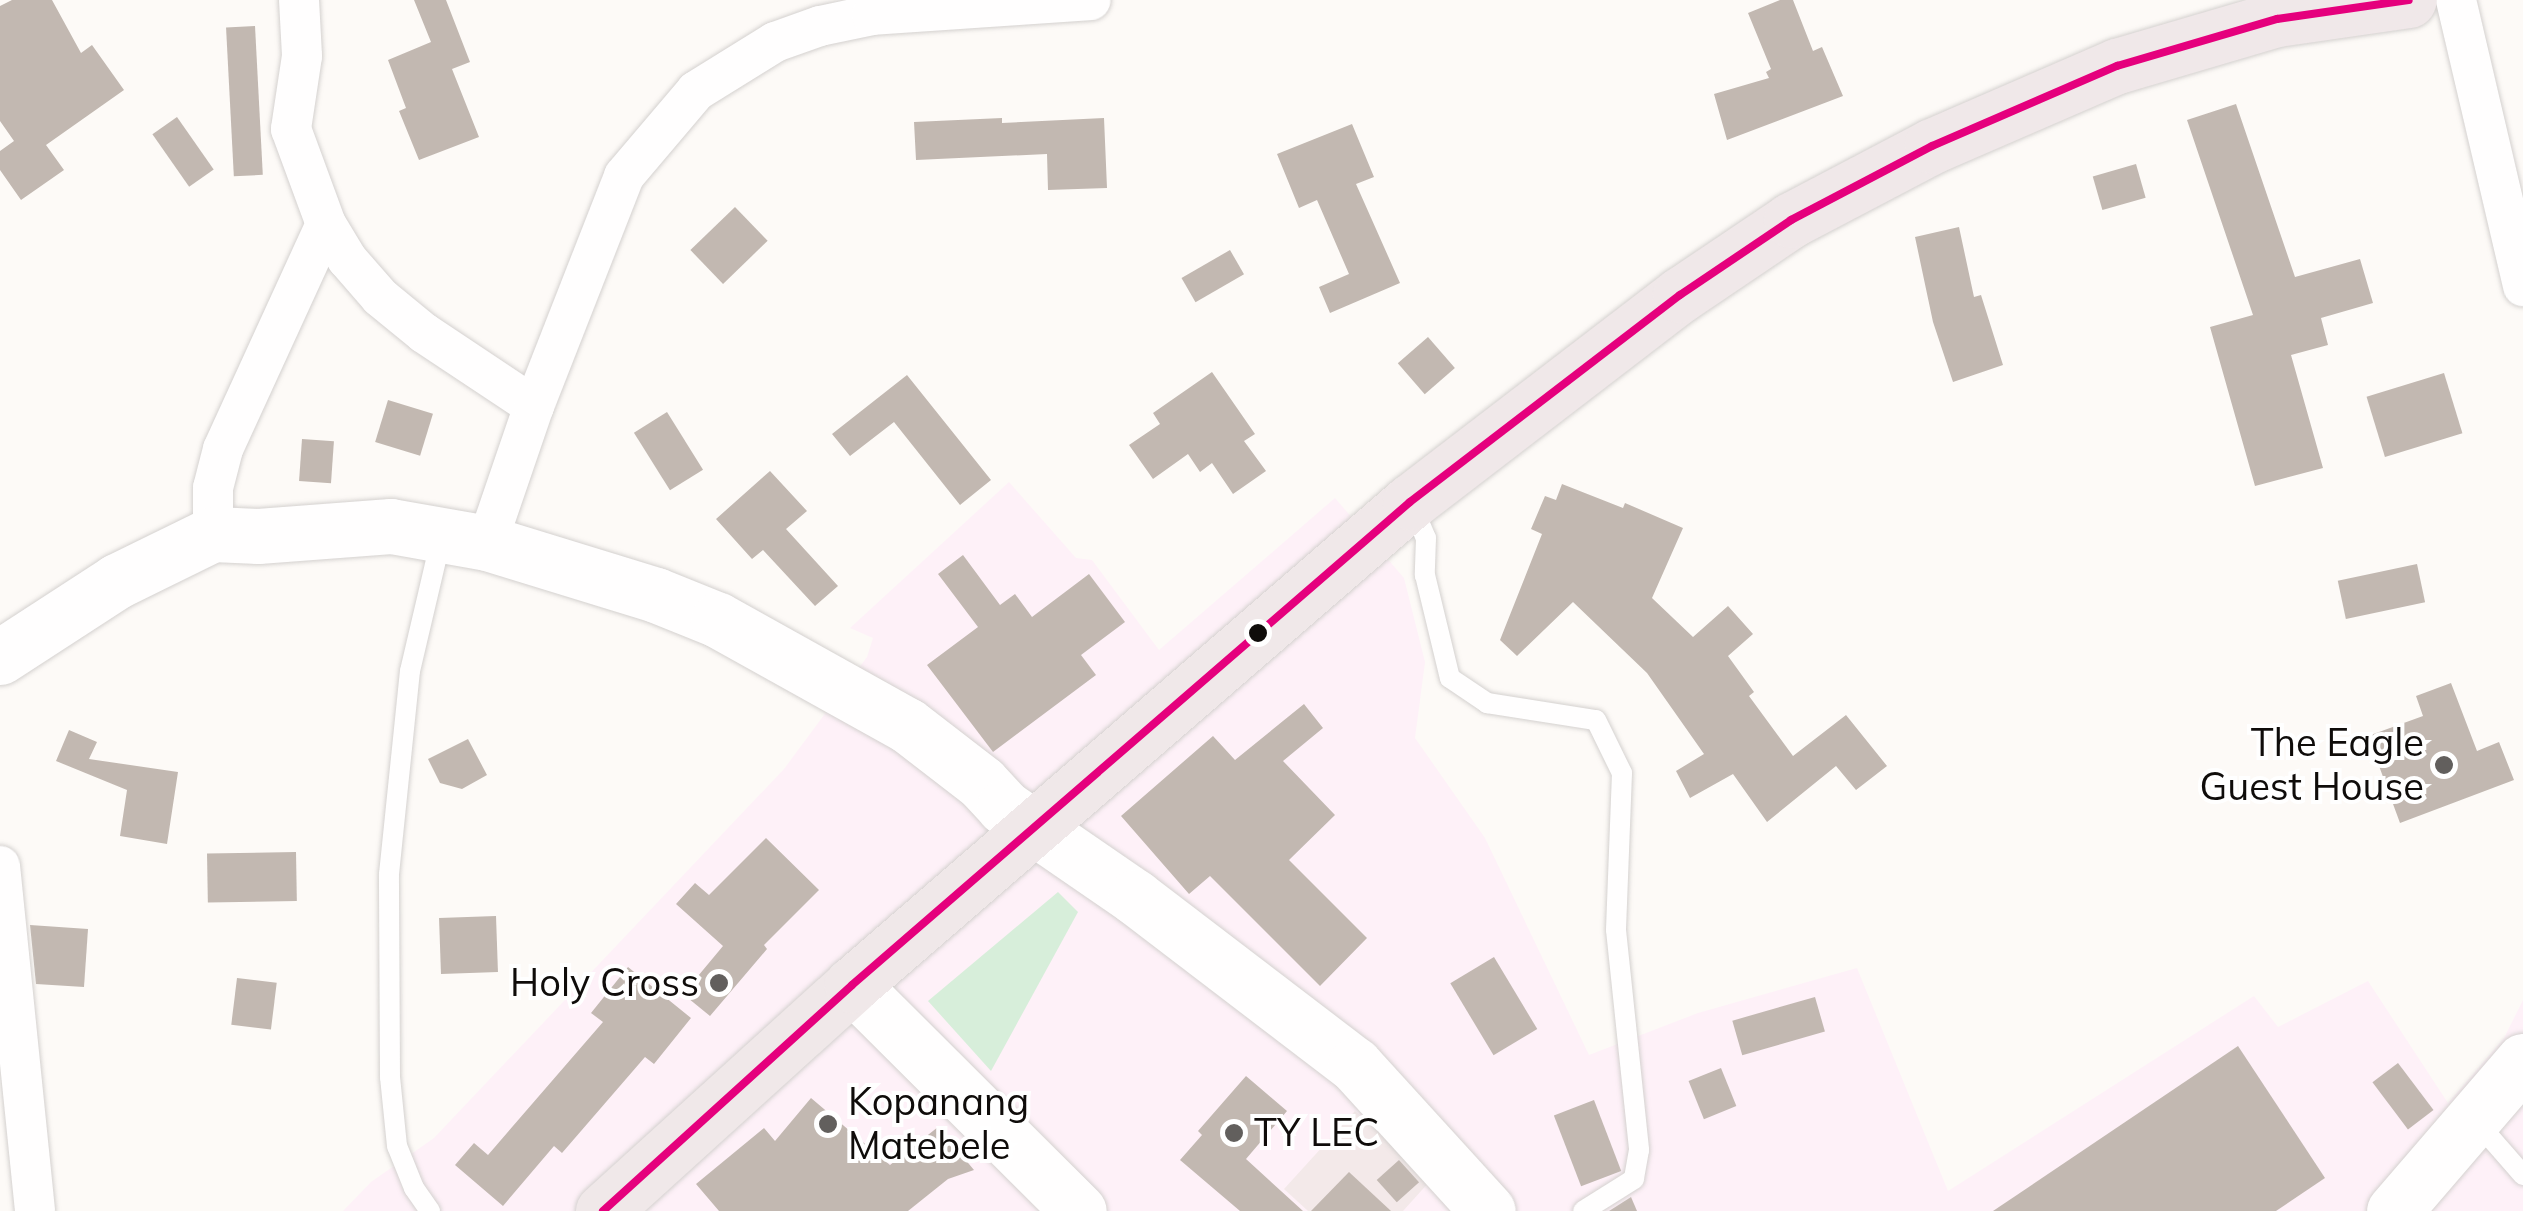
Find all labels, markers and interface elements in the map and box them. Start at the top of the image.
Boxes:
unlabelled marker [1248,623,1268,643]
place label: The Eagle Guest House [2199,720,2424,809]
marker: The Eagle Guest House [2433,754,2455,776]
place label: Holy Cross [510,960,699,1006]
marker: Holy Cross [708,972,730,994]
place label: Kopanang Matebele [848,1079,1029,1168]
place label: TY LEC [1254,1110,1379,1156]
marker: Kopanang Matebele [817,1113,839,1135]
marker: TY LEC [1223,1122,1245,1144]

